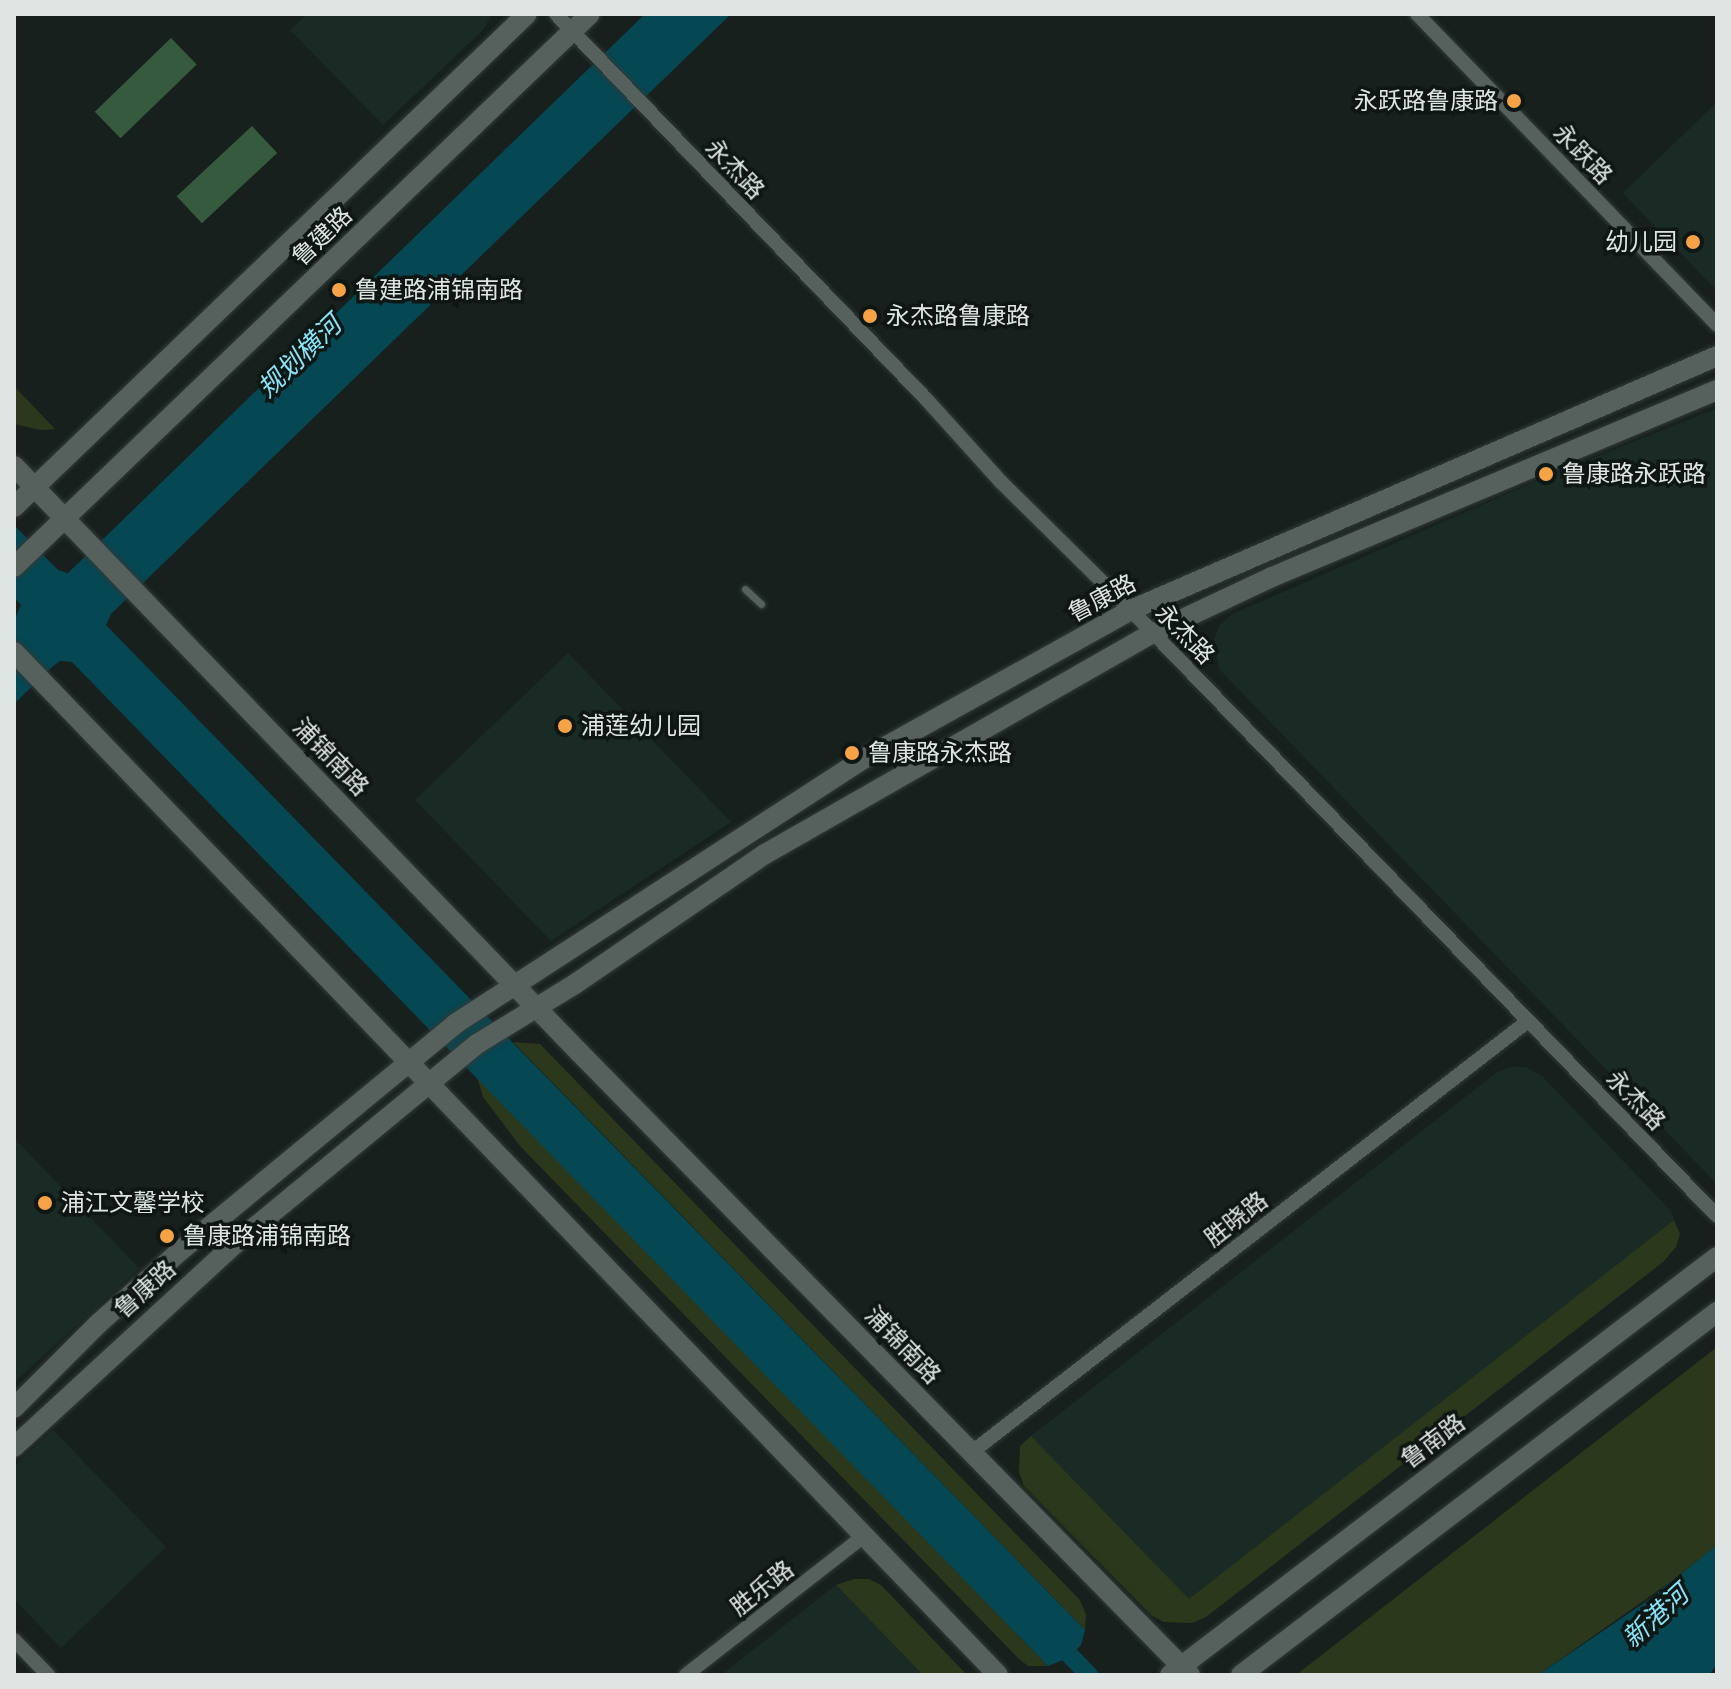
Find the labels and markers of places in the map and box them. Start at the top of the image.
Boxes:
place label: 永跃路鲁康路 [1354,87,1498,115]
marker: 永跃路鲁康路 [1505,92,1523,110]
place label: 幼儿园 [1605,228,1677,256]
marker: 幼儿园 [1684,233,1702,251]
place label: 鲁建路浦锦南路 [355,276,523,304]
marker: 鲁建路浦锦南路 [330,281,348,299]
place label: 永杰路鲁康路 [886,302,1030,330]
marker: 永杰路鲁康路 [861,307,879,325]
place label: 鲁康路永跃路 [1562,460,1706,488]
marker: 鲁康路永跃路 [1537,465,1555,483]
place label: 浦莲幼儿园 [581,712,701,740]
marker: 浦莲幼儿园 [556,717,574,735]
place label: 鲁康路永杰路 [868,739,1012,767]
marker: 鲁康路永杰路 [843,744,861,762]
place label: 浦江文馨学校 [61,1189,205,1217]
marker: 浦江文馨学校 [36,1194,54,1212]
place label: 鲁康路浦锦南路 [183,1222,351,1250]
marker: 鲁康路浦锦南路 [158,1227,176,1245]

